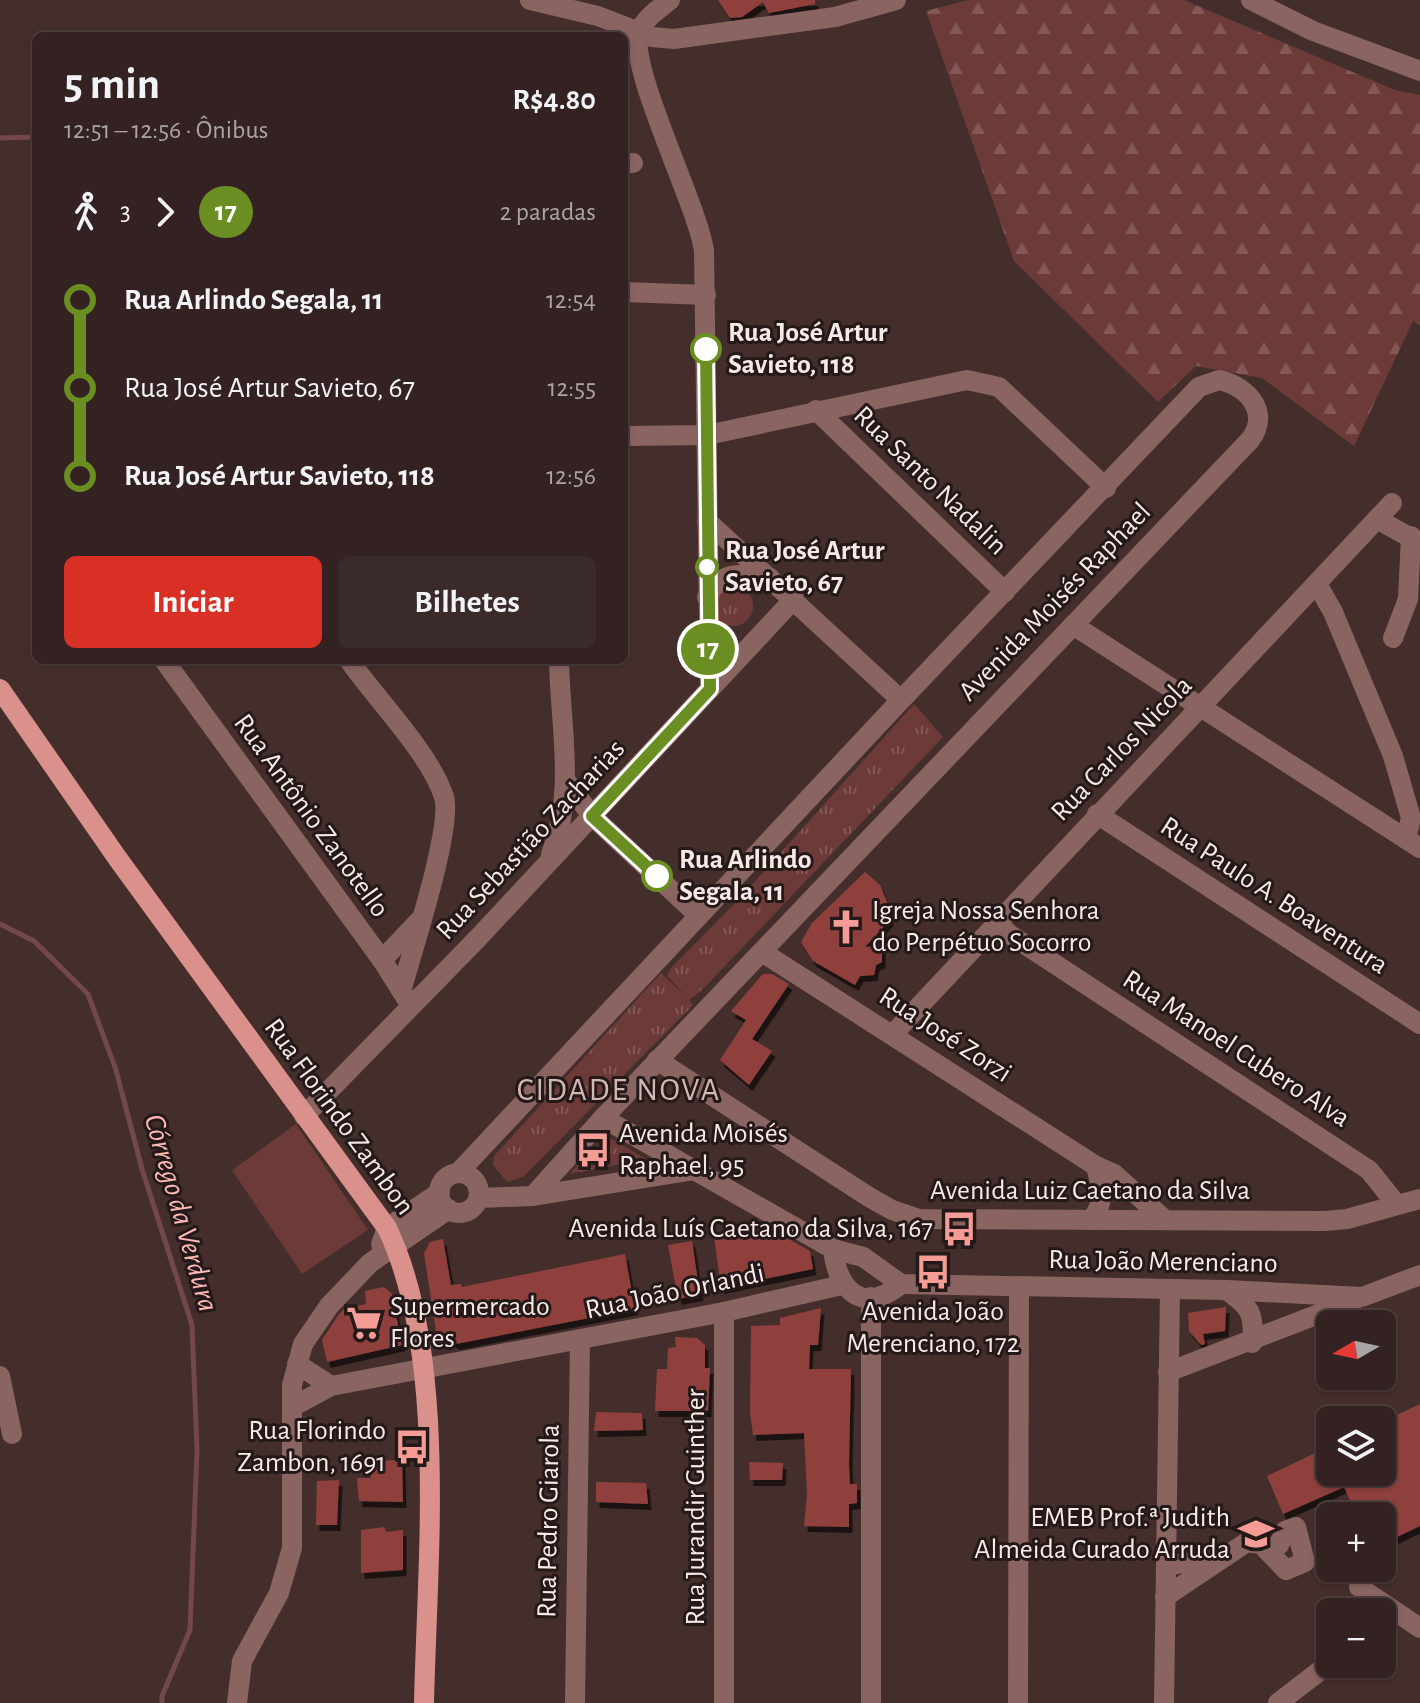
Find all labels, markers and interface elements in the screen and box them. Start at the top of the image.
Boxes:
text: 5 min [64,63,160,107]
text: R$4.80 [512,85,596,115]
text: 12:51 – 12:56 · Ônibus [64,117,268,143]
icon: walk [64,190,108,234]
icon: forward [143,190,187,234]
text: 17 [215,198,237,226]
text: 3 [120,199,131,225]
text: 2 paradas [500,199,596,225]
text: Rua Arlindo Segala, 11 [124,285,383,315]
text: 12:54 [546,287,596,313]
place label: Rua José Artur Savieto, 118 [728,319,888,379]
marker: Rua José Artur Savieto, 118 [691,334,721,364]
text: Rua José Artur Savieto, 67 [124,373,415,403]
text: 12:55 [548,375,596,401]
street label: Rua Santo Nadalin [848,401,1012,561]
text: Rua José Artur Savieto, 118 [124,461,435,491]
text: 12:56 [546,463,596,489]
street label: Avenida Moisés Raphael [954,498,1156,706]
place label: Rua José Artur Savieto, 67 [725,537,885,597]
button: Iniciar [64,556,322,648]
button: Bilhetes [338,556,596,648]
marker: Rua José Artur Savieto, 67 [696,556,718,578]
line badge: 17 [672,623,744,675]
text: 17 [697,635,719,663]
street label: Rua Carlos Nicola [1046,671,1198,827]
street label: Rua Antônio Zanotello [228,709,394,923]
street label: Rua Sebastião Zacharias [431,735,631,945]
street label: Rua Paulo A. Boaventura [1155,812,1393,980]
place label: Rua Arlindo Segala, 11 [679,846,812,906]
marker: Rua Arlindo Segala, 11 [642,861,672,891]
place label: Igreja Nossa Senhora do Perpétuo Socorro [872,897,1100,957]
church icon: Igreja Nossa Senhora do Perpétuo Socorro [827,908,865,946]
street label: Rua Manoel Cubero Alva [1117,965,1355,1133]
street label: Rua José Zorzi [874,982,1016,1088]
street label: Rua Florindo Zambon [259,1014,419,1220]
district label: CIDADE NOVA [517,1074,721,1106]
water label: Córrego da Verdura [138,1111,224,1315]
place label: Avenida Moisés Raphael, 95 [619,1120,788,1180]
bus stop icon: Avenida Moisés Raphael, 95 [574,1131,612,1169]
street label: Avenida Luiz Caetano da Silva [930,1177,1250,1205]
bus stop icon: Avenida Luís Caetano da Silva, 167 [940,1210,978,1248]
place label: Avenida Luís Caetano da Silva, 167 [568,1215,933,1243]
street label: Rua João Merenciano [1048,1246,1278,1278]
bus stop icon: Avenida João Merenciano, 172 [914,1253,952,1291]
street label: Rua João Orlandi [583,1259,767,1325]
place label: Supermercado Flores [390,1293,550,1353]
place label: Avenida João Merenciano, 172 [847,1298,1020,1358]
supermarket icon: Supermercado Flores [345,1304,383,1342]
north arrow [1316,1310,1396,1390]
map controls [1316,1310,1396,1678]
street label: Rua Jurandir Guinther [682,1388,710,1626]
button: layers [1316,1406,1396,1486]
place label: Rua Florindo Zambon, 1691 [237,1417,386,1477]
street label: Rua Pedro Giarola [533,1424,565,1618]
bus stop icon: Rua Florindo Zambon, 1691 [393,1428,431,1466]
button: + [1316,1502,1396,1582]
place label: EMEB Prof.ª Judith Almeida Curado Arruda [974,1504,1230,1564]
school or university icon: EMEB Prof.ª Judith Almeida Curado Arruda [1237,1515,1275,1553]
button: − [1316,1598,1396,1678]

